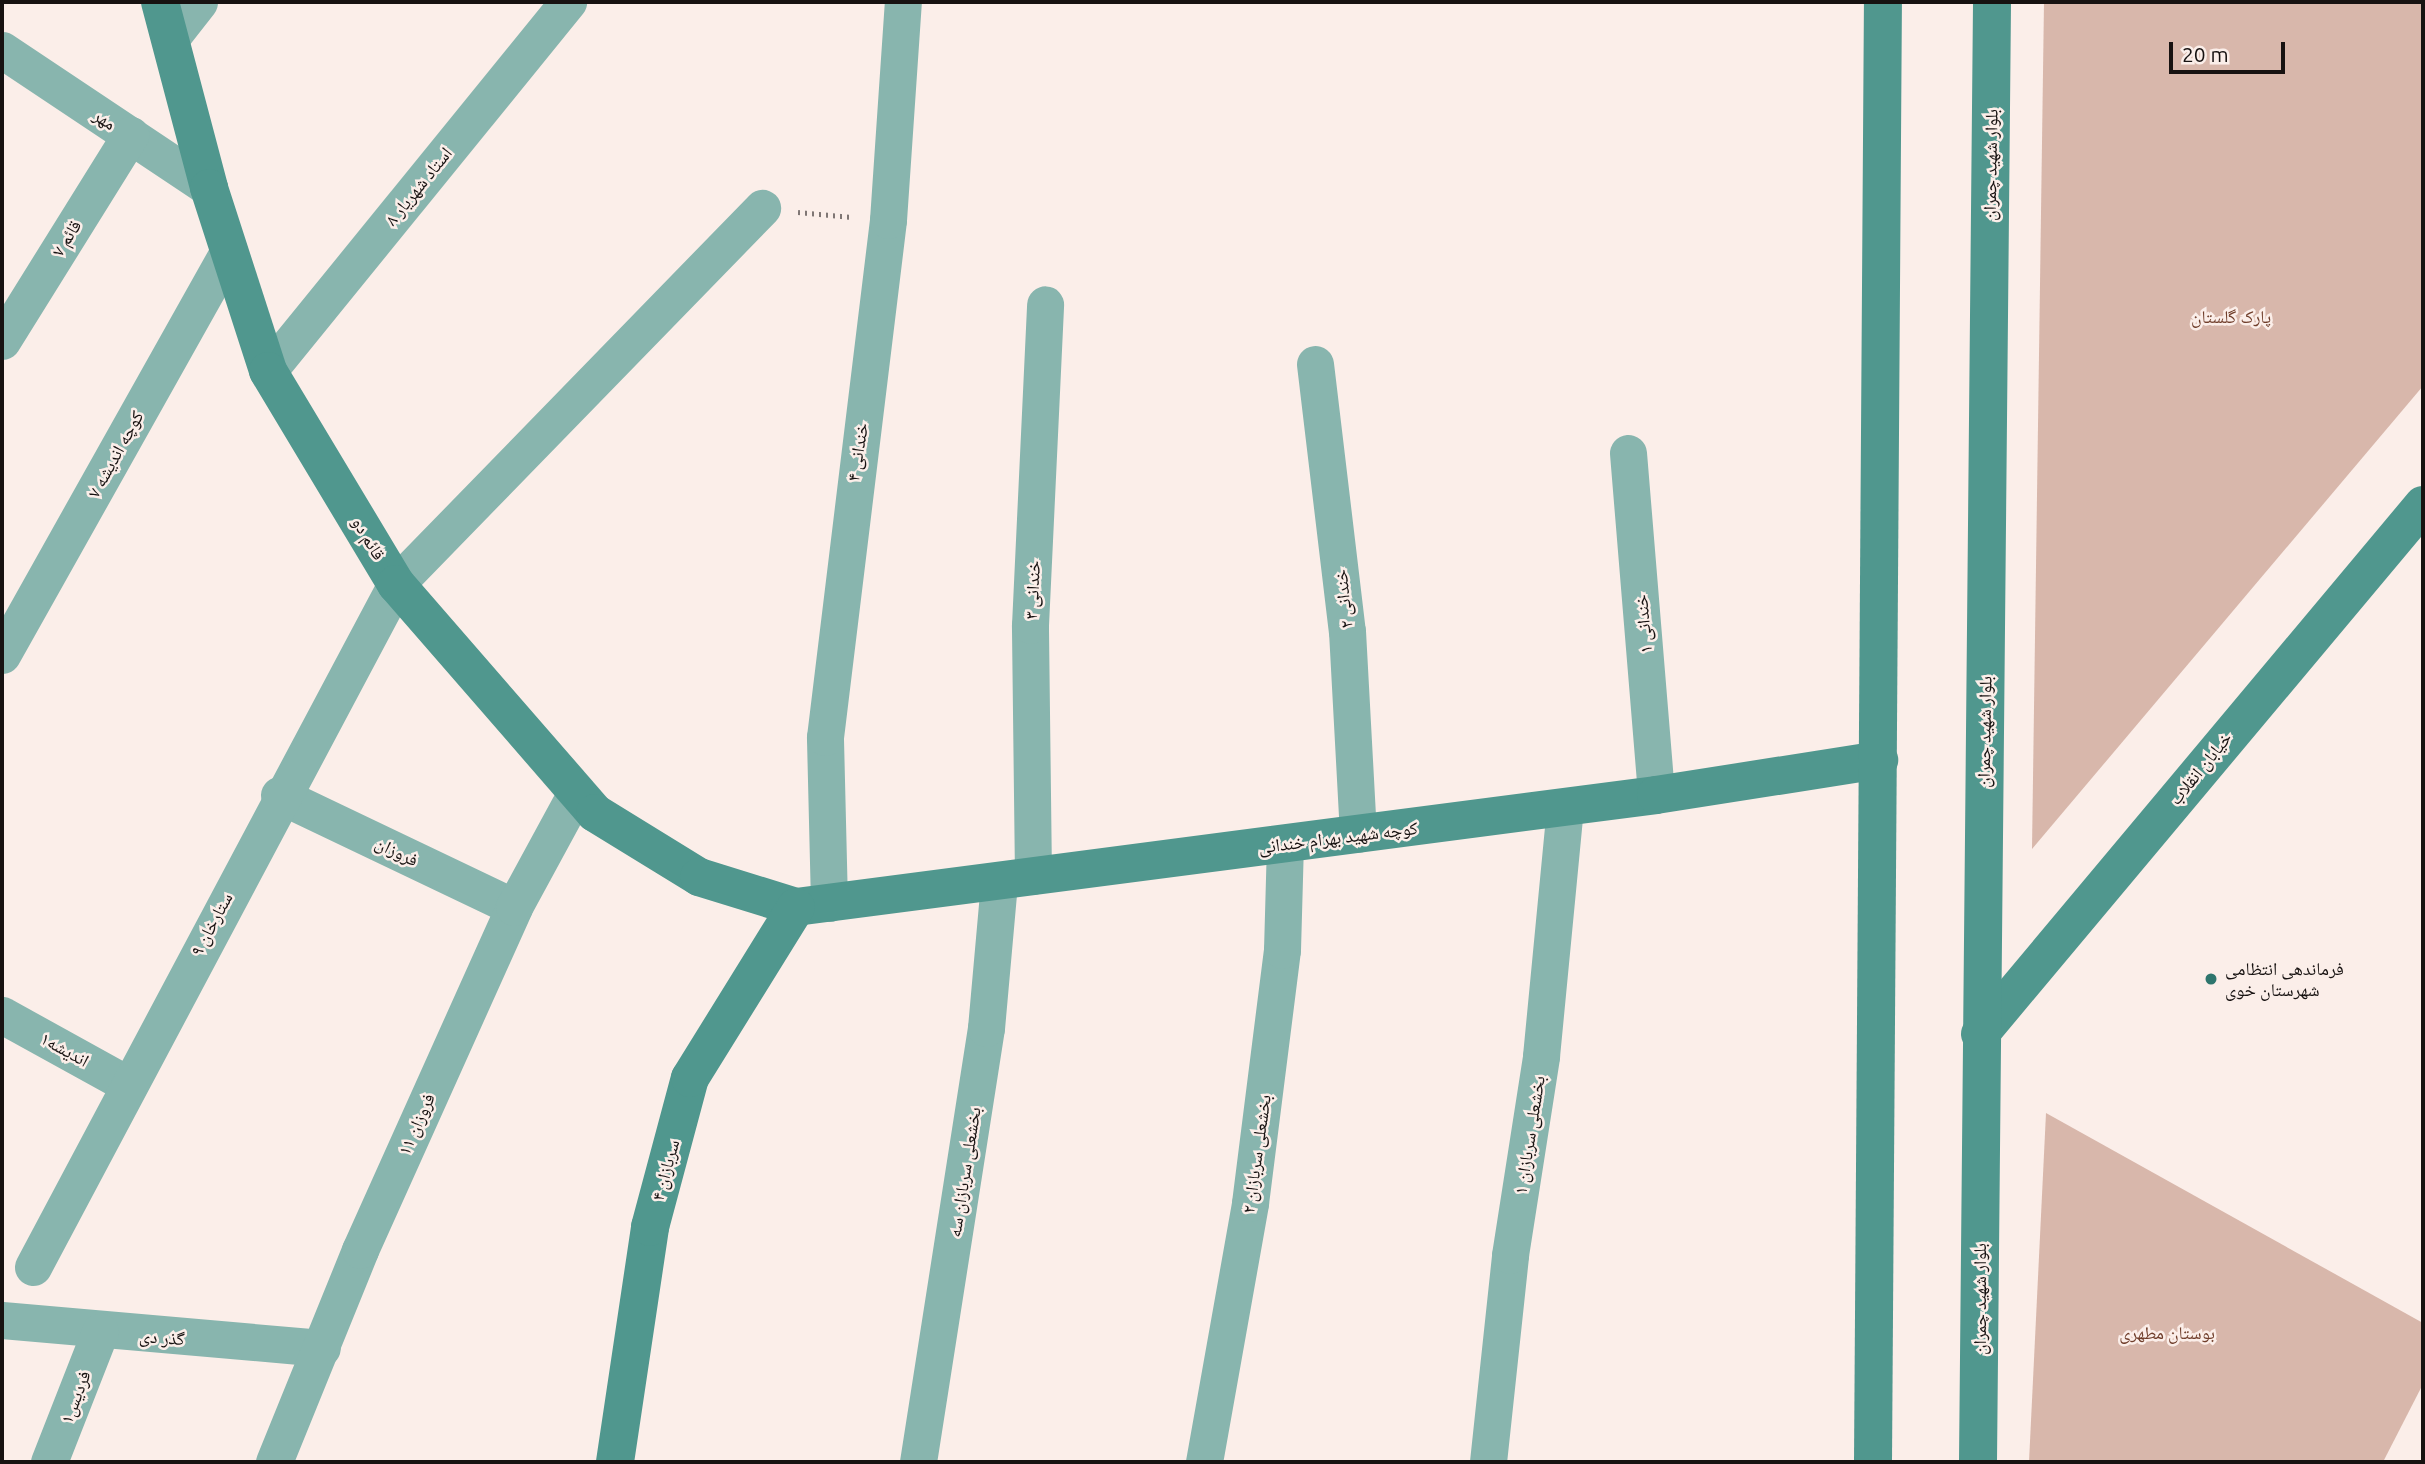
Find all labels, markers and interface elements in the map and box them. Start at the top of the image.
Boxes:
scale bar [2173,28,2288,72]
text: 20 m [2182,42,2229,66]
street label: مهر [90,104,120,134]
street label: بلوار شهید چمران [1978,109,2002,221]
street label: استاد شهریار ۸ [380,142,456,230]
street label: قائم ۷ [47,216,85,260]
park label: پارک گلستان [2191,305,2271,327]
street label: کوچه اندیشه ۷ [82,407,148,501]
street label: خندانی ۴ [842,421,872,483]
street label: قائم دو [348,512,390,564]
street label: خندانی ۳ [1020,560,1044,620]
street label: خندانی ۲ [1329,569,1357,629]
street label: خندانی ۱ [1630,594,1656,654]
street label: بلوار شهید چمران [1972,676,1996,788]
street label: خیابان انقلاب [2164,727,2236,809]
street label: کوچه شهید بهرام خندانی [1257,816,1419,858]
street label: فروزان [372,831,422,871]
street label: ۹ ستارخان [185,889,237,959]
place label: فرماندهی انتظامی شهرستان خوی [2225,958,2344,1000]
marker: فرماندهی انتظامی شهرستان خوی [2203,971,2219,987]
street label: اندیشه۱ [37,1027,93,1071]
street label: بخشعلی سربازان ۱ [1509,1074,1549,1196]
street label: ۱۱ فروزان [393,1090,439,1158]
street label: بخشعلی سربازان ۲ [1237,1093,1275,1215]
street label: بخشعلی سربازان سه [943,1105,985,1239]
street label: سربازان ۴ [646,1137,684,1203]
street label: بلوار شهید چمران [1968,1243,1990,1355]
park label: بوستان مطهری [2119,1321,2215,1343]
street label: گذر دی [138,1325,186,1349]
street label: فردیس۱ [55,1368,95,1426]

